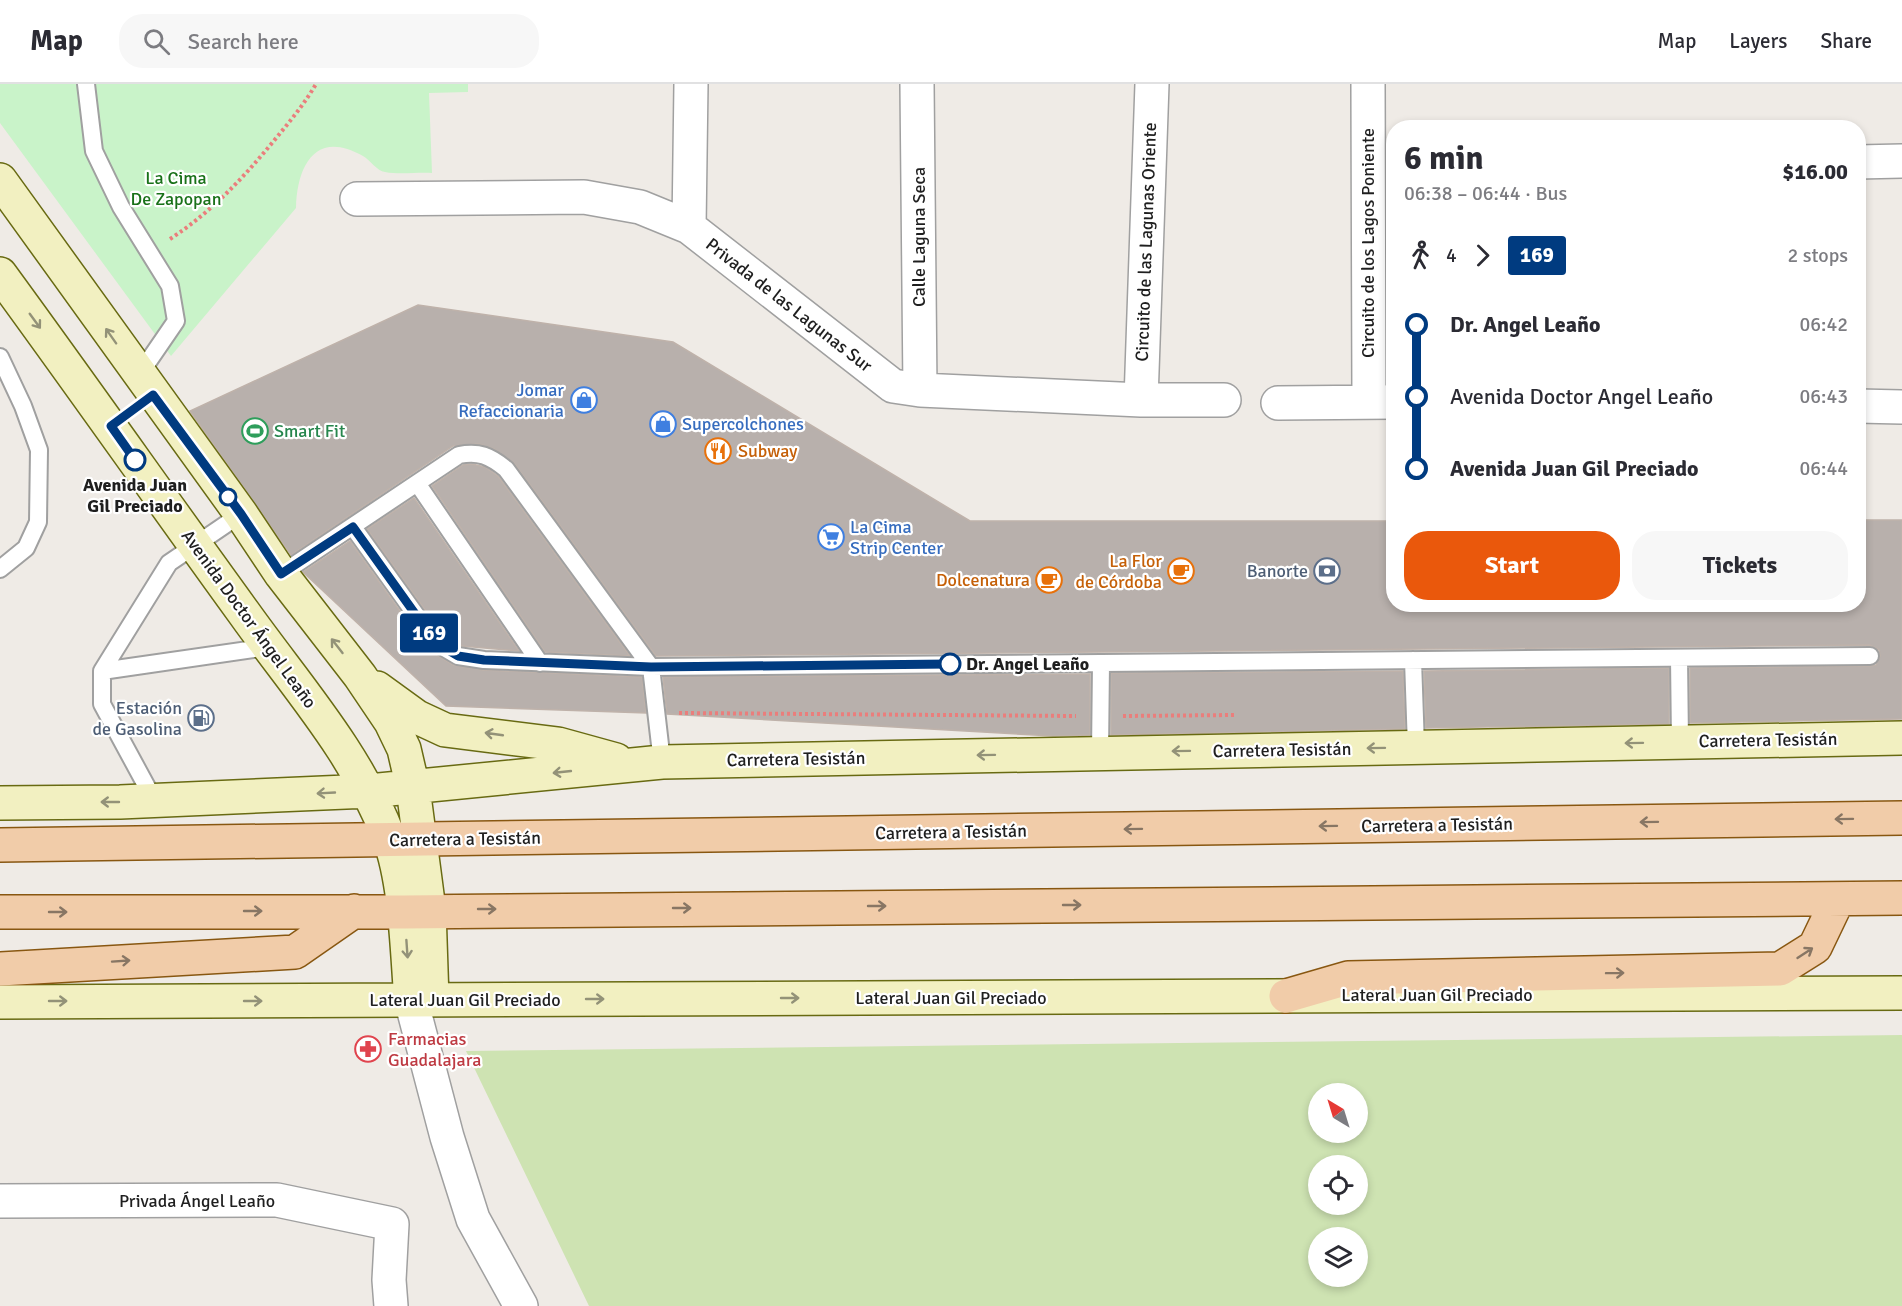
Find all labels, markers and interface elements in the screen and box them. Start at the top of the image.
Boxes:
search box [119,14,539,68]
text: Map [30,24,83,58]
icon: search [140,25,173,58]
text: Search here [188,28,299,55]
text: Map [1658,28,1696,54]
text: Layers [1729,28,1787,54]
text: Share [1820,28,1872,54]
street label: Circuito de las Lagunas Oriente [1131,122,1161,362]
street label: Circuito de los Lagos Poniente [1357,128,1379,358]
text: 6 min [1404,138,1484,179]
text: $16.00 [1782,158,1848,185]
park label: La Cima De Zapopan [131,167,221,210]
street label: Calle Laguna Seca [908,167,930,307]
text: 06:38 – 06:44 · Bus [1404,181,1567,206]
street label: Privada de las Lagunas Sur [701,233,877,377]
icon: walk [1404,239,1437,272]
icon: forward [1466,239,1499,272]
text: 169 [1520,242,1554,268]
text: 4 [1446,243,1457,268]
text: 2 stops [1787,243,1848,268]
text: Dr. Angel Leaño [1450,311,1601,338]
one-way arrow [28,312,41,328]
text: 06:42 [1799,312,1848,337]
one-way arrow [105,328,117,344]
place label: Jomar Refaccionaria [458,379,564,422]
text: Avenida Doctor Angel Leaño [1450,383,1713,410]
text: 06:43 [1799,384,1848,409]
shop icon: Jomar Refaccionaria [569,385,599,415]
shop icon: Supercolchones [648,409,678,439]
place label: Supercolchones [682,413,804,435]
sports icon: Smart Fit [240,416,270,446]
place label: Smart Fit [274,420,345,442]
restaurant icon: Subway [703,436,733,466]
place label: Subway [738,440,798,462]
marker: Avenida Juan Gil Preciado [124,449,146,471]
text: Avenida Juan Gil Preciado [1450,455,1699,482]
text: 06:44 [1799,456,1848,481]
place label: Avenida Juan Gil Preciado [83,474,187,517]
unlabelled marker [219,488,237,506]
place label: La Cima Strip Center [850,516,943,559]
supermarket icon: La Cima Strip Center [816,522,846,552]
street label: Avenida Doctor Ángel Leaño [177,525,321,713]
button: Start [1404,531,1620,600]
button: Tickets [1632,531,1848,600]
place label: La Flor de Córdoba [1075,550,1162,593]
cafe icon: La Flor de Córdoba [1166,556,1196,586]
bank icon: Banorte [1312,556,1342,586]
place label: Banorte [1247,560,1308,582]
cafe icon: Dolcenatura [1034,565,1064,595]
place label: Dolcenatura [936,569,1030,591]
line badge: 169 [394,614,464,652]
text: 169 [412,620,446,646]
one-way arrow [330,638,343,654]
marker: Dr. Angel Leaño [939,653,961,675]
place label: Dr. Angel Leaño [966,653,1089,675]
place label: Estación de Gasolina [93,697,182,740]
fuel station icon: Estación de Gasolina [186,703,216,733]
one-way arrow [484,728,504,739]
street label: Carretera Tesistán [1698,728,1838,752]
one-way arrow [1624,737,1644,748]
street label: Carretera Tesistán [1212,738,1352,762]
one-way arrow [1366,742,1386,754]
one-way arrow [1171,746,1191,757]
street label: Carretera Tesistán [726,747,866,771]
one-way arrow [976,749,996,761]
one-way arrow [553,767,572,778]
one-way arrow [316,787,336,798]
one-way arrow [101,796,121,808]
street label: Carretera a Tesistán [1361,813,1513,837]
one-way arrow [1834,813,1854,825]
one-way arrow [1639,816,1659,828]
street label: Carretera a Tesistán [875,820,1027,844]
one-way arrow [1318,821,1338,832]
one-way arrow [1123,823,1143,835]
street label: Carretera a Tesistán [389,827,541,851]
one-way arrow [1062,899,1082,911]
one-way arrow [867,900,887,912]
one-way arrow [672,902,692,914]
one-way arrow [477,904,497,915]
one-way arrow [243,905,263,917]
one-way arrow [48,906,68,918]
one-way arrow [402,938,413,958]
one-way arrow [1796,947,1813,959]
one-way arrow [111,955,131,966]
one-way arrow [1604,967,1624,978]
street label: Lateral Juan Gil Preciado [1341,984,1533,1006]
street label: Lateral Juan Gil Preciado [855,987,1047,1009]
street label: Lateral Juan Gil Preciado [369,989,561,1011]
one-way arrow [780,992,800,1004]
one-way arrow [585,993,605,1005]
one-way arrow [243,995,263,1007]
one-way arrow [48,996,68,1007]
place label: Farmacias Guadalajara [388,1028,481,1071]
pharmacy icon: Farmacias Guadalajara [353,1034,383,1064]
north arrow [1308,1083,1368,1143]
map controls [1308,1083,1368,1287]
button: locate [1308,1155,1368,1215]
street label: Privada Ángel Leaño [119,1190,275,1212]
button: layers [1308,1227,1368,1287]

